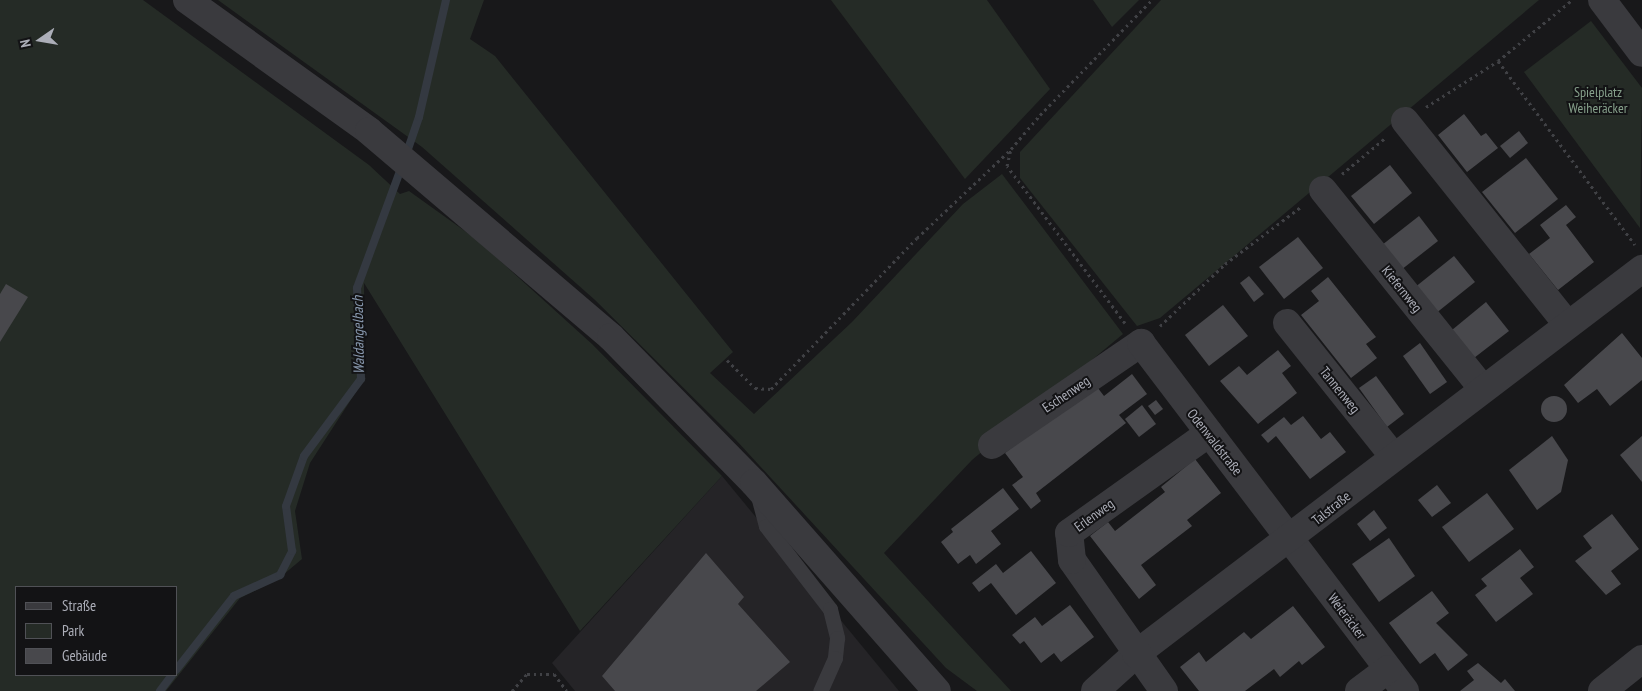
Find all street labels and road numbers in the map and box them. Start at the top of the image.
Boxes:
street label: Kiefernweg [1378,262,1426,316]
street label: Tannenweg [1316,363,1364,417]
street label: Eschenweg [1039,372,1093,416]
street label: Odenwaldstraße [1184,406,1246,478]
street label: Talstraße [1308,487,1354,529]
street label: Erlenweg [1071,495,1117,535]
street label: Weieräcker [1324,590,1370,642]

